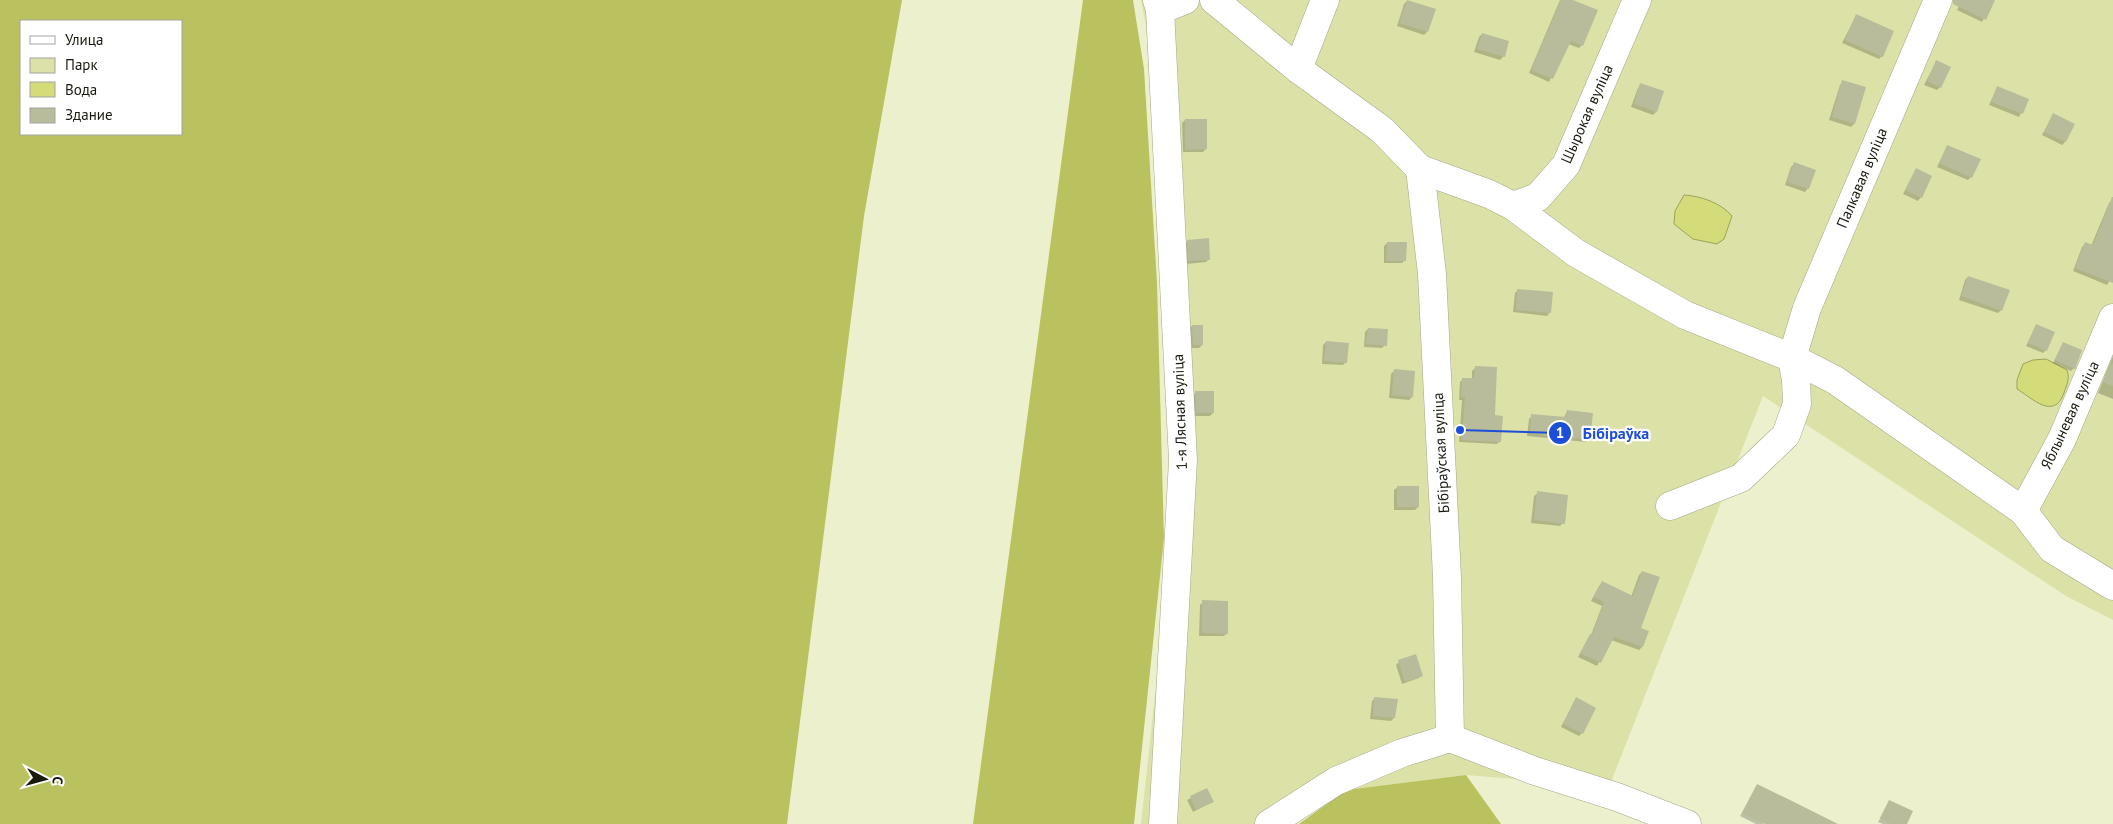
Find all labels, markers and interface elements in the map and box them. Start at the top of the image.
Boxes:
legend [20,20,182,135]
text: Улица [65,30,103,49]
text: Парк [65,55,98,74]
street label: Шырокая вуліца [1556,61,1617,166]
text: Вода [65,80,97,99]
text: Здание [65,105,113,124]
street label: Палкавая вуліца [1832,125,1891,231]
street label: 1-я Лясная вуліца [1168,354,1191,470]
street label: Яблыневая вуліца [2036,358,2103,472]
street label: Бібіраўская вуліца [1428,392,1453,514]
callout: Бібіраўка [1548,418,1659,449]
text: 1 [1556,423,1564,442]
text: Бібіраўка [1583,423,1649,443]
north arrow [20,754,70,804]
text: С [49,776,67,785]

